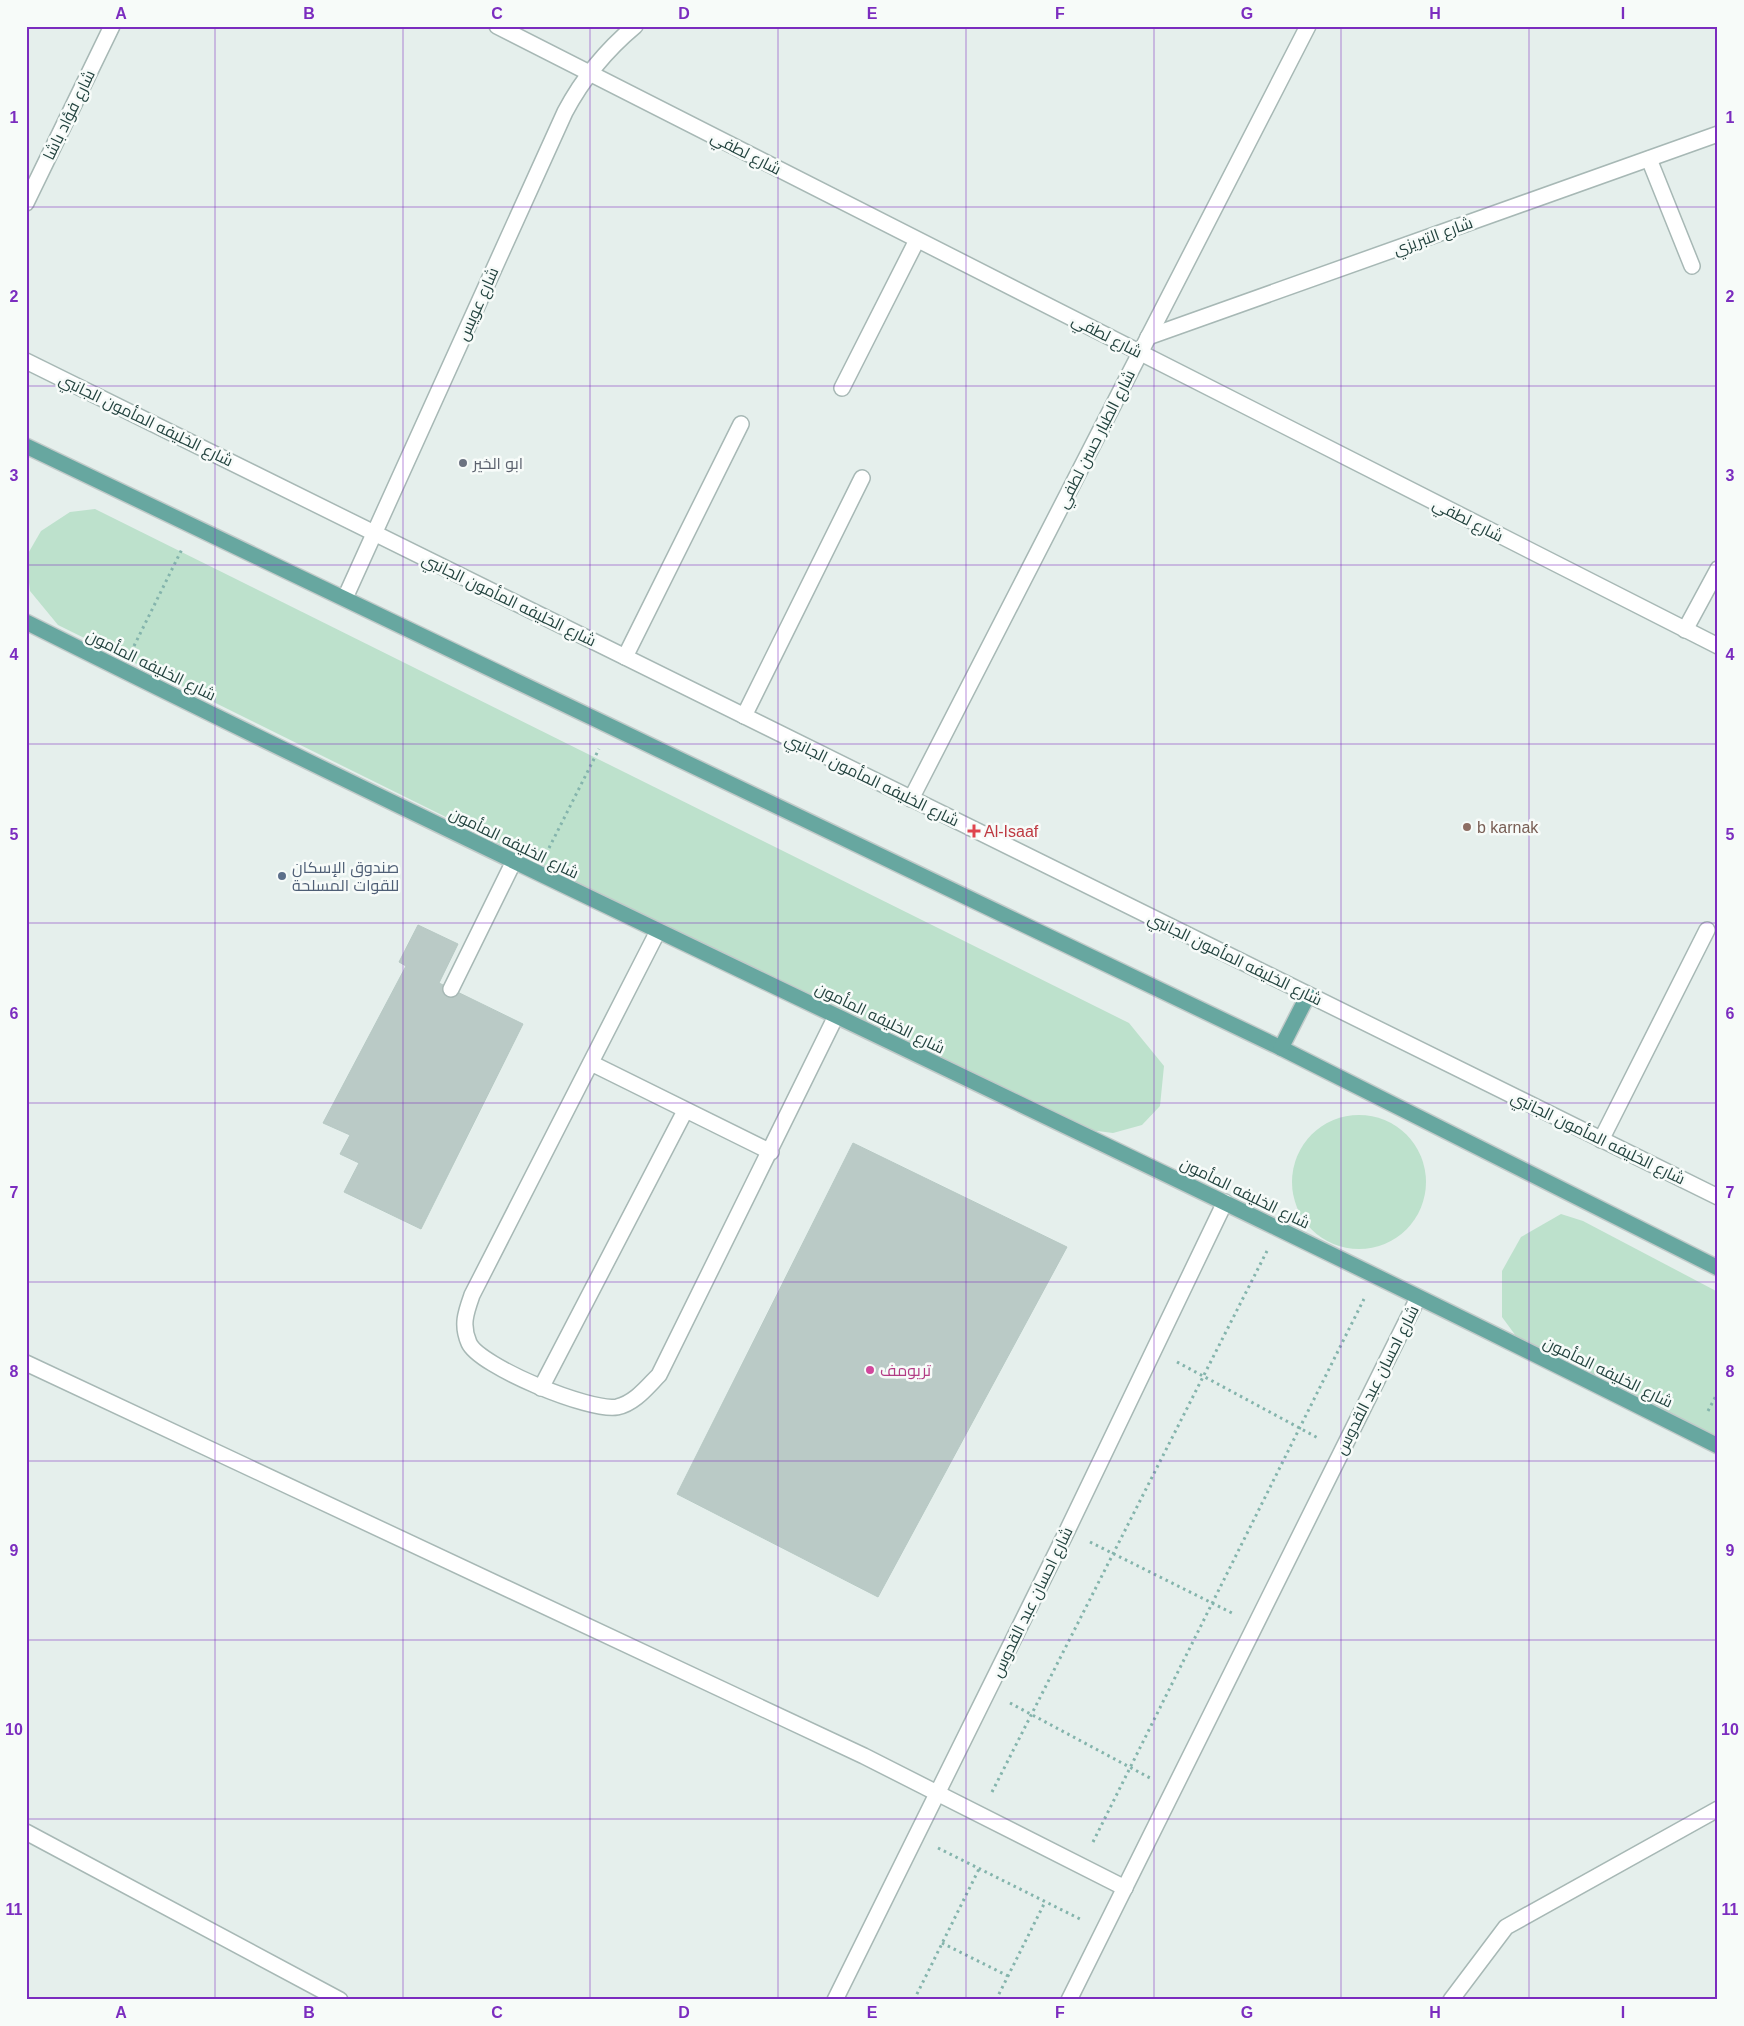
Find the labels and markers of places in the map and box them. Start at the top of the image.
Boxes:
place label: ابو الخير [472,455,523,473]
marker: ابو الخير [457,457,469,469]
place label: b karnak [1477,819,1539,836]
marker: b karnak [1461,821,1473,833]
place label: Al-Isaaf [984,823,1039,840]
marker: Al-Isaaf [968,825,980,837]
place label: صندوق الإسكان للقوات المسلحة [292,859,399,895]
marker: صندوق الإسكان للقوات المسلحة [276,870,288,882]
place label: تريومف [880,1362,932,1380]
marker: تريومف [864,1364,876,1376]

